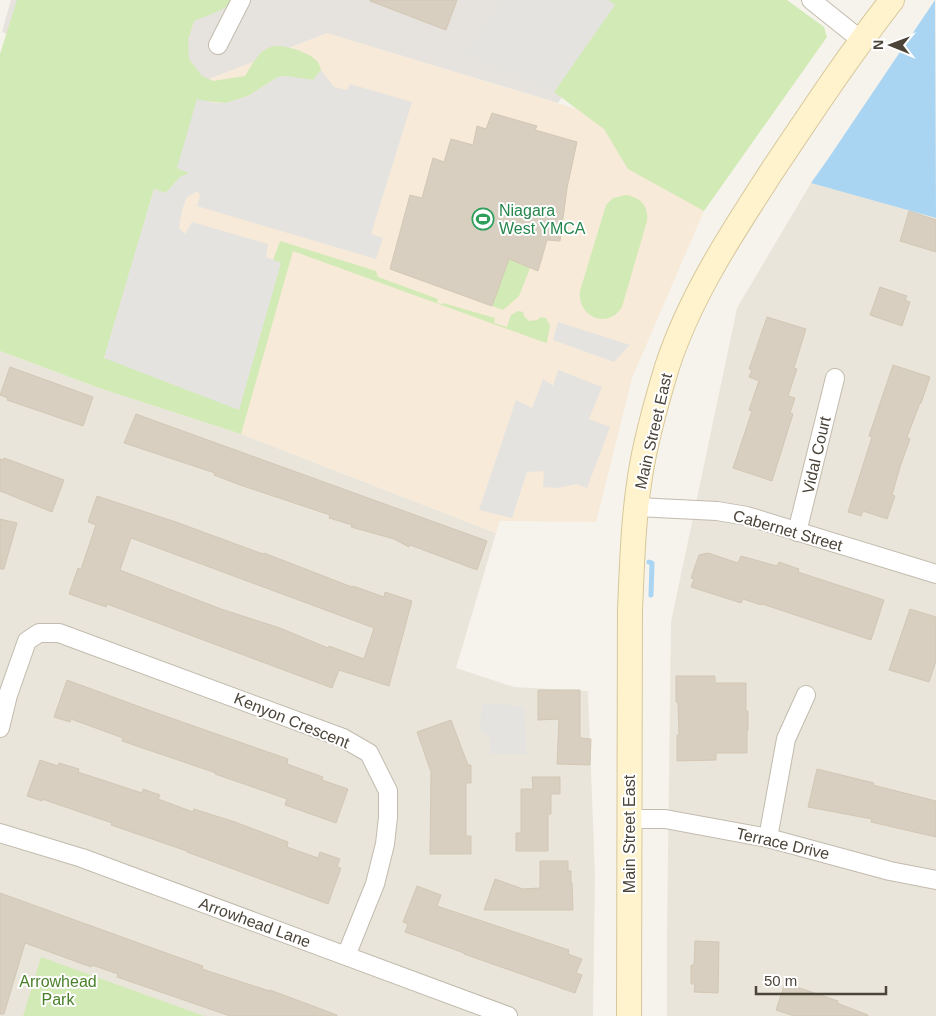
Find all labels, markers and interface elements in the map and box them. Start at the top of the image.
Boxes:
north arrow [866,20,916,70]
text: N [870,40,886,50]
place label: Niagara West YMCA [499,202,586,237]
sports icon: Niagara West YMCA [471,207,495,231]
street label: Main Street East [632,371,675,491]
street label: Vidal Court [799,414,834,495]
street label: Cabernet Street [731,507,845,554]
street label: Kenyon Crescent [232,690,352,752]
street label: Main Street East [621,774,638,893]
street label: Terrace Drive [735,825,831,862]
street label: Arrowhead Lane [197,894,313,951]
scale bar [756,964,886,996]
text: 50 m [764,972,797,989]
park label: Arrowhead Park [19,973,97,1008]

